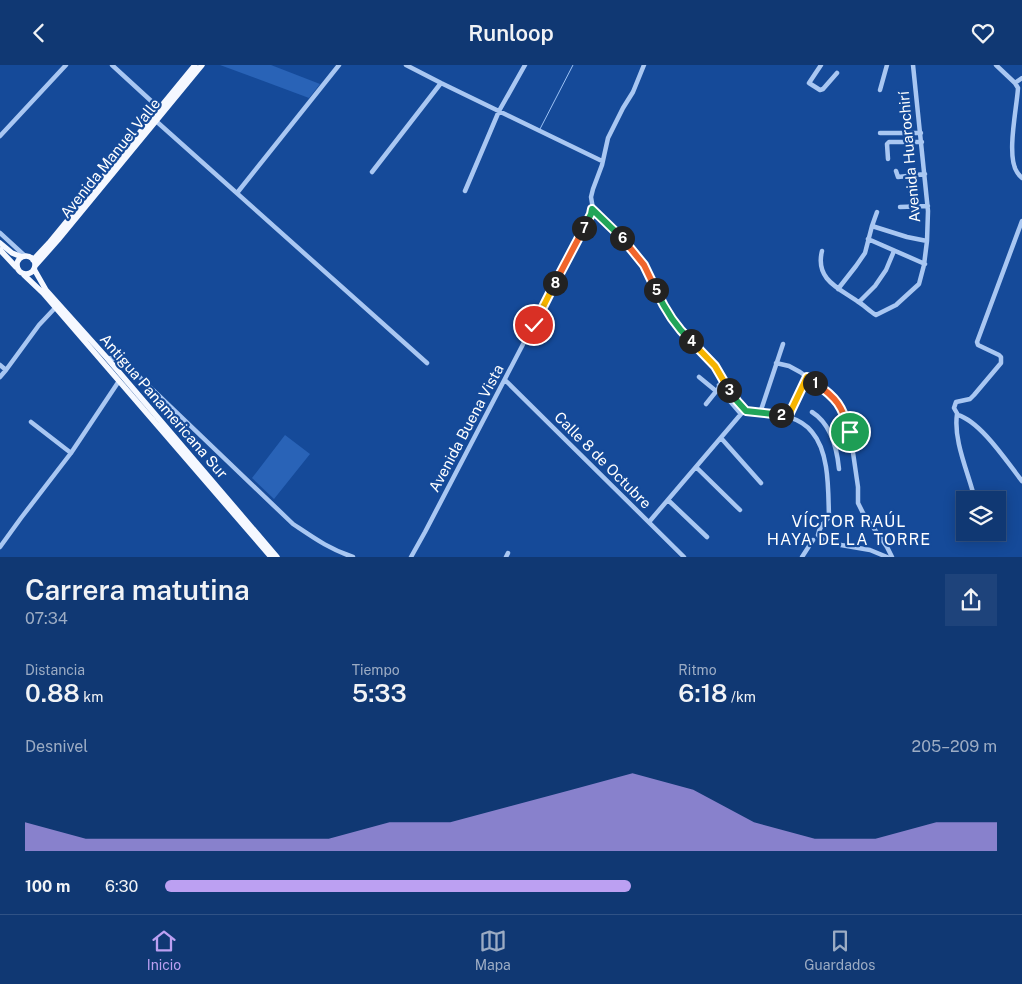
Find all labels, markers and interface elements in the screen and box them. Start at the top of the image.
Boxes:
icon: back [25,19,53,47]
icon: heart [969,19,997,47]
text: Runloop [468,20,554,46]
street label: Avenida Huarochirí [895,90,923,223]
street label: Avenida Manuel Valle [57,95,163,221]
pin: 7 [572,215,596,241]
text: 7 [580,220,589,236]
pin: 6 [610,225,634,251]
text: 6 [618,230,627,246]
pin: 8 [542,271,568,295]
text: 8 [551,275,560,291]
pin: 5 [644,277,668,303]
text: 5 [652,282,661,298]
pin [513,304,555,346]
icon: check [520,311,548,339]
pin: 4 [678,329,704,353]
street label: Antigua Panamericana Sur [97,330,231,482]
text: 4 [687,333,696,349]
street label: Avenida Buena Vista [425,361,507,495]
pin: 1 [802,371,828,395]
text: 1 [813,375,819,391]
pin: 3 [716,377,742,403]
text: 3 [725,382,734,398]
pin: 2 [768,403,794,427]
text: 2 [777,407,786,423]
street label: Calle 8 de Octubre [551,408,655,512]
pin [829,411,871,453]
icon: arrive [836,418,864,446]
map controls [956,491,1006,541]
button: layers [956,491,1006,541]
district label: VÍCTOR RAÚL HAYA DE LA TORRE [767,511,931,549]
text: Carrera matutina [25,573,250,606]
button: share [945,574,997,626]
text: 07:34 [25,609,68,628]
text: Distancia [25,662,85,678]
text: Tiempo [352,662,400,678]
text: Ritmo [678,662,717,678]
text: 0.88 [25,678,80,708]
text: 5:33 [352,678,407,708]
text: 6:18 [678,678,728,708]
text: km [80,689,103,705]
text: /km [728,689,756,705]
text: Desnivel [25,737,88,756]
text: 205–209 m [912,737,997,756]
text: 100 m [25,877,70,896]
text: 6:30 [105,877,138,896]
tab: Inicio [147,927,181,973]
tab: Mapa [475,927,511,973]
tab: Guardados [804,927,875,973]

